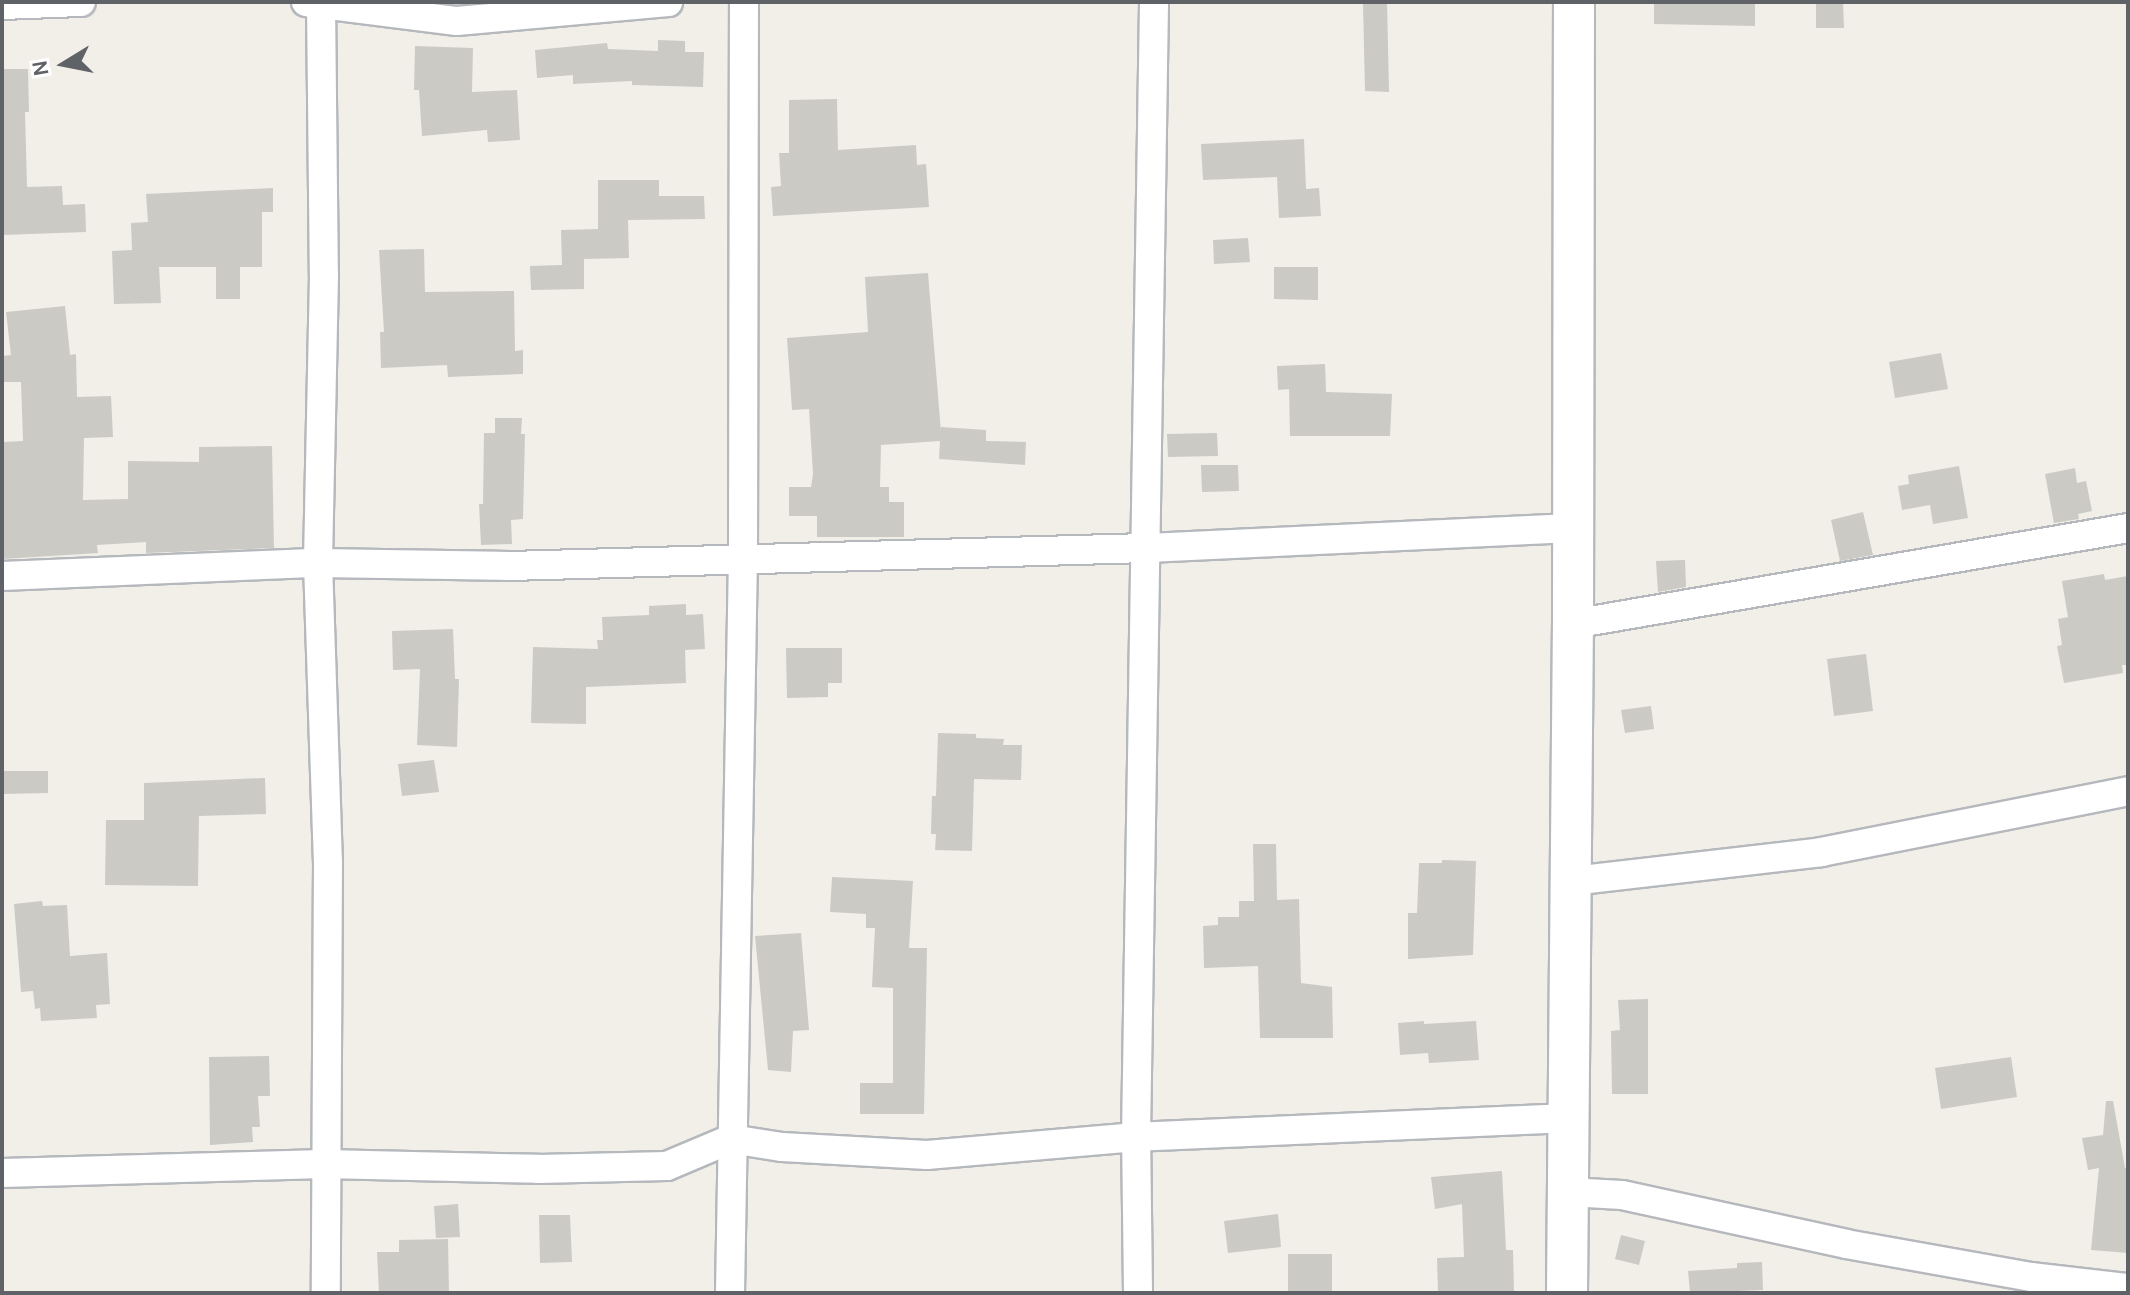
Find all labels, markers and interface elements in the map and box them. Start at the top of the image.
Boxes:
north arrow [24,24,104,104]
text: N [26,58,55,78]

